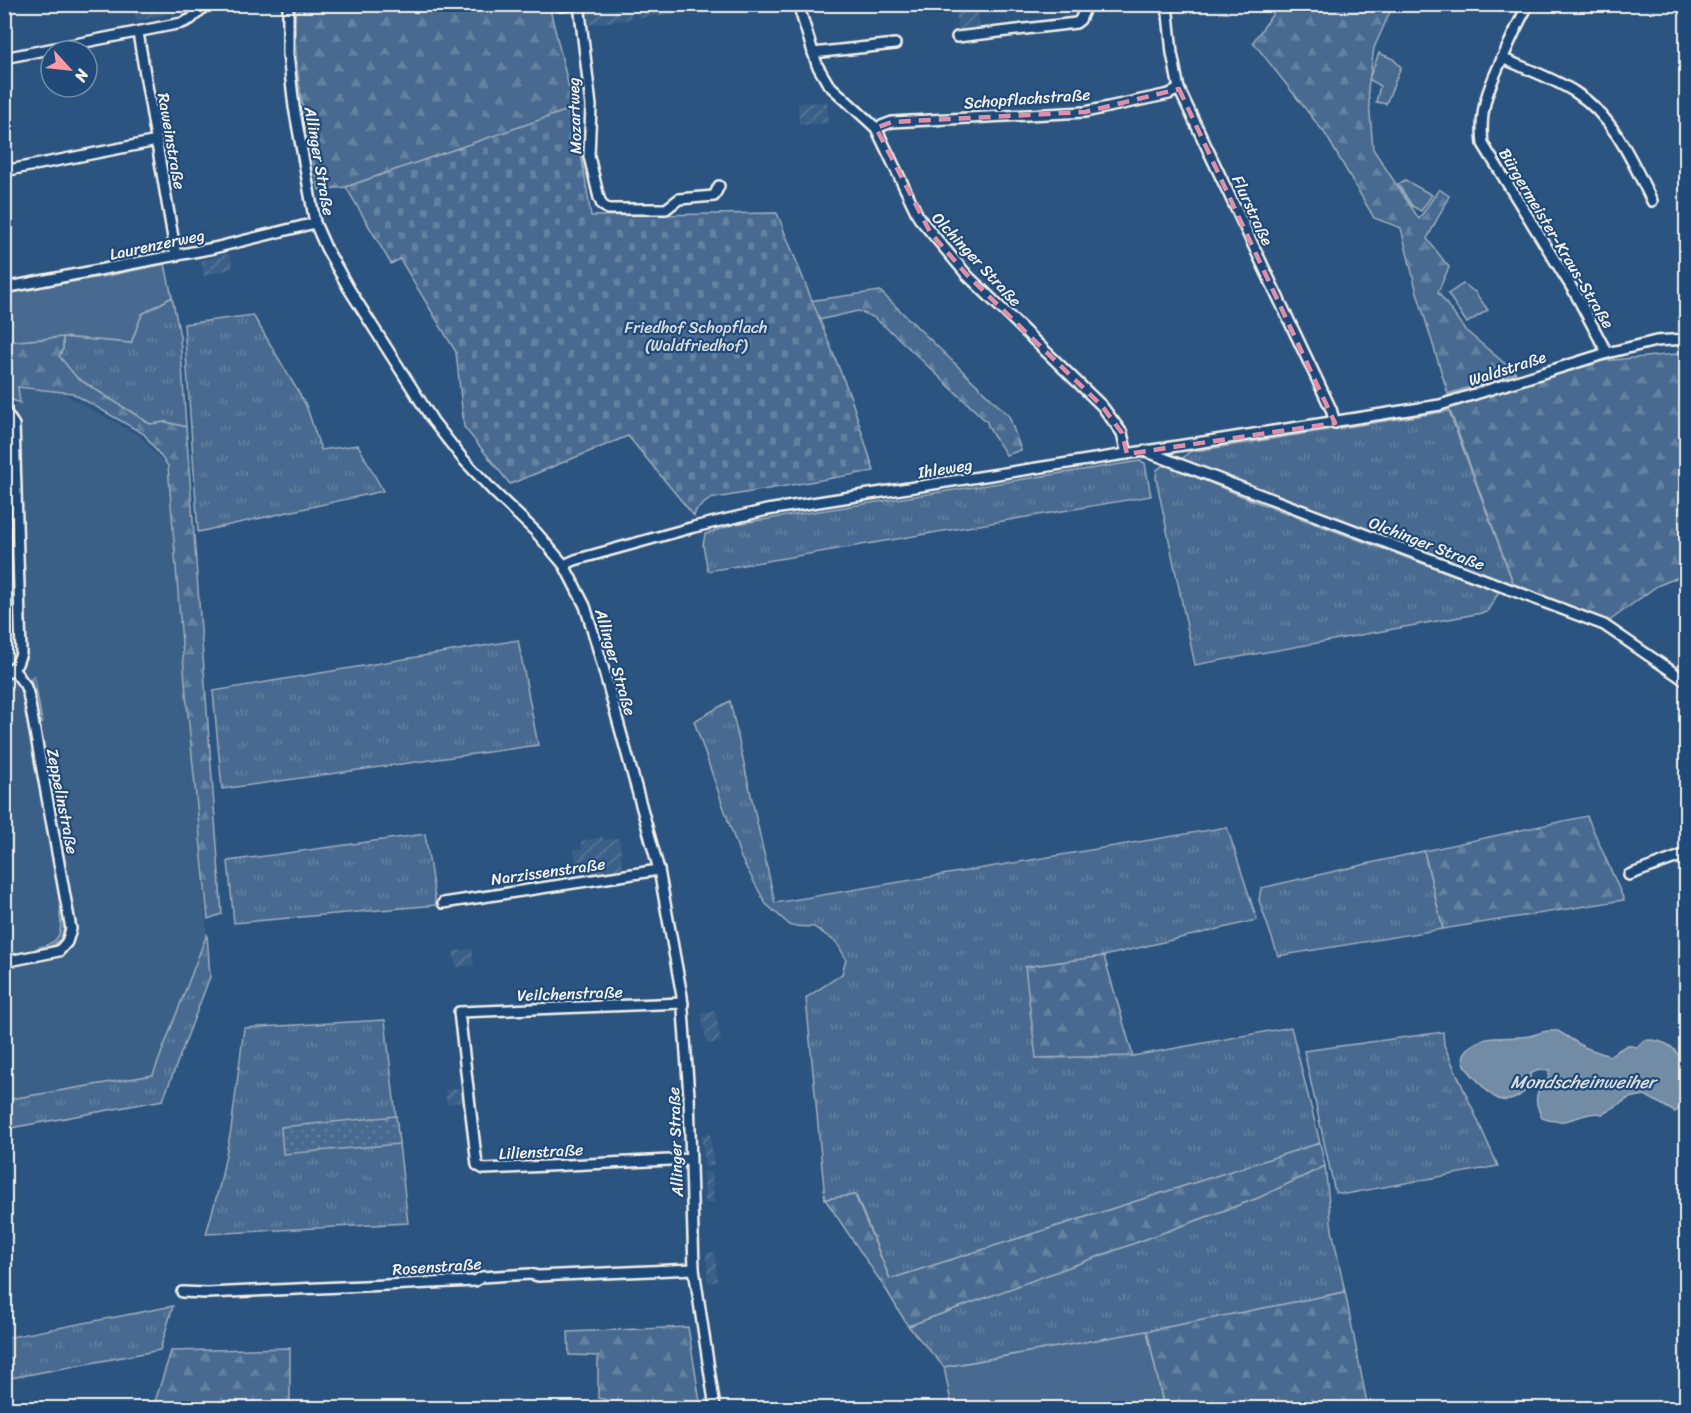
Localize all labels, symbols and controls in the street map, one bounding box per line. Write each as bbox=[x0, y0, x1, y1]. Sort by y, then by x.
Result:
north arrow bbox=[39, 39, 99, 99]
text: N bbox=[66, 63, 98, 88]
street label: Mozartweg bbox=[559, 77, 590, 155]
street label: Schopflachstraße bbox=[963, 80, 1091, 117]
street label: Raweinstraße bbox=[149, 91, 194, 192]
street label: Allinger Straße bbox=[295, 103, 343, 218]
street label: Bürgermeister-Kraus-Straße bbox=[1491, 142, 1622, 334]
street label: Flurstraße bbox=[1223, 170, 1282, 251]
street label: Olchinger Straße bbox=[924, 205, 1029, 314]
street label: Laurenzerweg bbox=[107, 220, 207, 269]
park label: Friedhof Schopflach (Waldfriedhof) bbox=[625, 313, 767, 360]
street label: Waldstraße bbox=[1465, 342, 1550, 395]
street label: Ihleweg bbox=[915, 450, 974, 487]
street label: Olchinger Straße bbox=[1365, 508, 1489, 579]
street label: Allinger Straße bbox=[586, 604, 645, 719]
street label: Zeppelinstraße bbox=[38, 746, 87, 857]
street label: Narzissenstraße bbox=[489, 849, 607, 894]
street label: Veilchenstraße bbox=[517, 977, 623, 1010]
water label: Mondscheinweiher bbox=[1511, 1066, 1659, 1098]
street label: Allinger Straße bbox=[659, 1086, 692, 1199]
street label: Lilienstraße bbox=[498, 1135, 584, 1168]
street label: Rosenstraße bbox=[391, 1249, 483, 1284]

